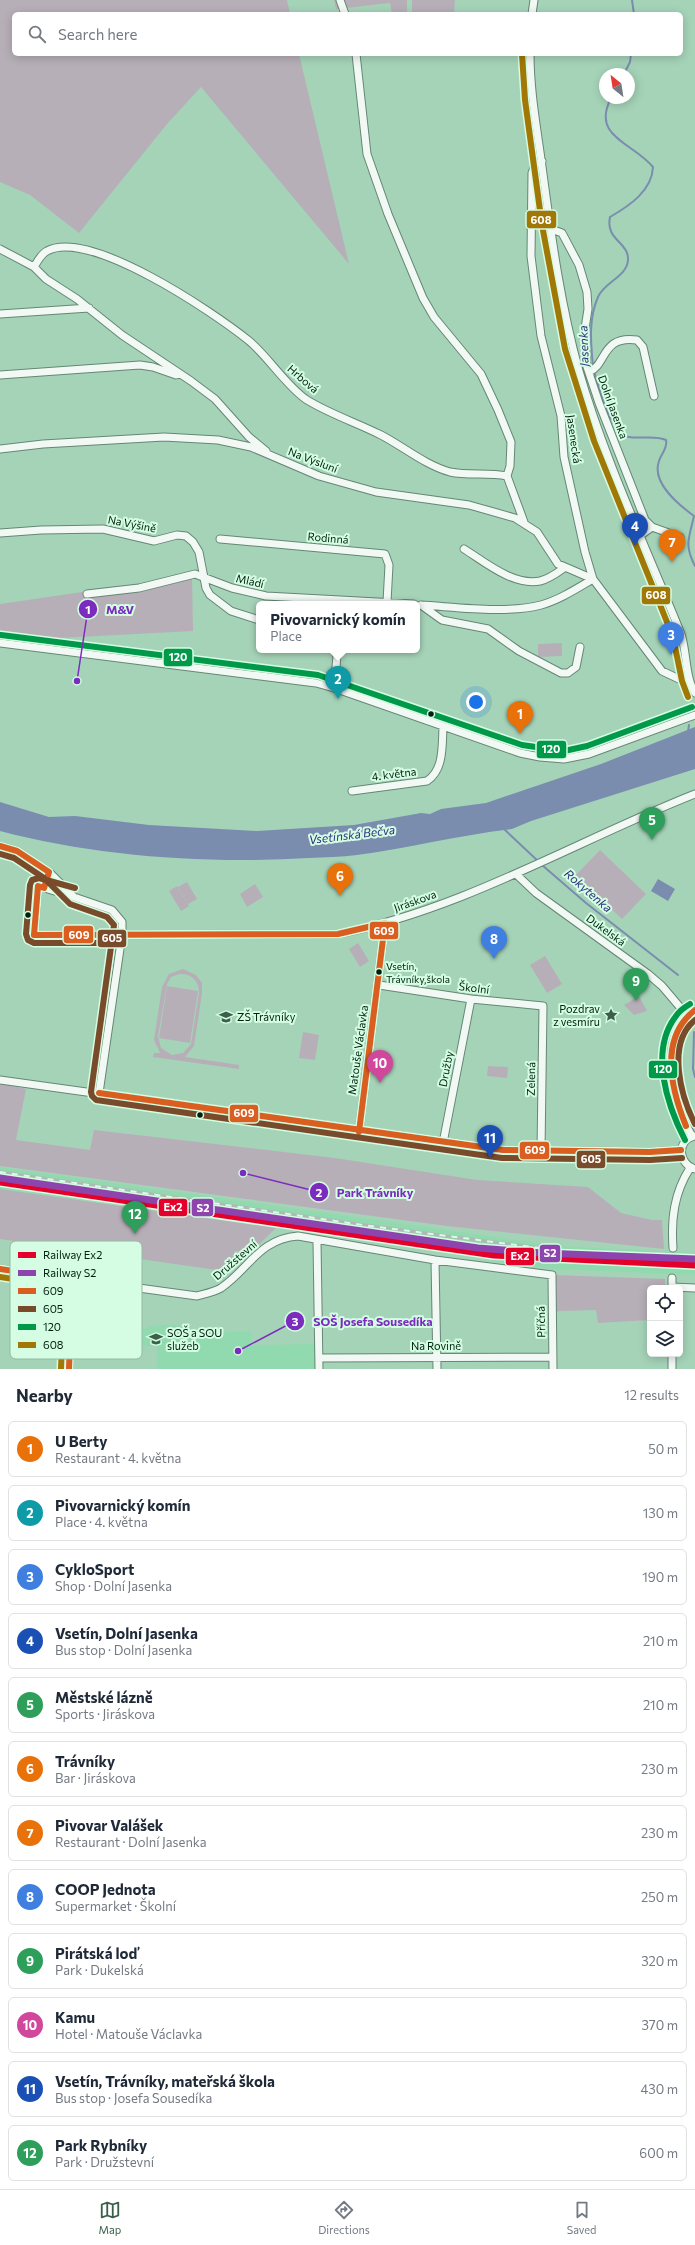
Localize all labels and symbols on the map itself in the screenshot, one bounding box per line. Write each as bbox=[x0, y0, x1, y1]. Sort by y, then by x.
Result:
north arrow bbox=[599, 68, 635, 104]
line badge: 608 bbox=[526, 210, 557, 229]
text: 608 bbox=[531, 213, 552, 226]
water label: Jasenka bbox=[575, 325, 592, 368]
street label: Hrbová bbox=[285, 362, 321, 396]
street label: Dolní Jasenka bbox=[595, 373, 631, 441]
street label: Jasenecká bbox=[564, 414, 584, 464]
street label: Na Výsluní bbox=[287, 444, 341, 475]
street label: Na Výšině bbox=[107, 512, 158, 535]
pin: 4 bbox=[622, 513, 648, 546]
street label: Rodinná bbox=[307, 529, 349, 546]
pin: 7 bbox=[659, 529, 685, 562]
street label: Mládí bbox=[235, 571, 266, 590]
line badge: 608 bbox=[641, 586, 671, 605]
text: 608 bbox=[646, 588, 667, 601]
callout: M&V bbox=[78, 597, 142, 621]
text: 1 bbox=[85, 602, 91, 616]
text: M&V bbox=[106, 602, 134, 616]
pin: 3 bbox=[658, 622, 684, 655]
line badge: 120 bbox=[163, 648, 193, 667]
text: 120 bbox=[169, 650, 187, 663]
pin: 2 bbox=[325, 666, 351, 699]
your location bbox=[466, 692, 486, 712]
pin: 1 bbox=[507, 701, 533, 734]
unlabelled marker bbox=[426, 709, 436, 719]
line badge: 120 bbox=[536, 740, 567, 759]
text: 120 bbox=[542, 742, 560, 755]
street label: 4. května bbox=[371, 764, 417, 783]
pin: 5 bbox=[639, 807, 665, 840]
water label: Vsetínská Bečva bbox=[308, 822, 396, 846]
pin: 6 bbox=[327, 863, 353, 896]
water label: Rokytenka bbox=[562, 866, 615, 915]
street label: Jiráskova bbox=[392, 887, 438, 915]
unlabelled marker bbox=[23, 910, 33, 920]
street label: Dukelská bbox=[584, 911, 628, 948]
line badge: 609 bbox=[369, 921, 399, 940]
text: 609 bbox=[374, 924, 395, 937]
line badge: 609 bbox=[63, 925, 94, 944]
pin: 8 bbox=[481, 926, 507, 959]
text: 609 bbox=[69, 928, 90, 941]
line badge: 605 bbox=[97, 929, 127, 948]
text: 605 bbox=[102, 931, 122, 944]
place label: Vsetín, Trávníky,škola bbox=[386, 960, 450, 985]
marker: Vsetín, Trávníky,škola bbox=[374, 967, 384, 977]
pin: 9 bbox=[623, 968, 649, 1001]
street label: Školní bbox=[458, 978, 491, 996]
place label: Pozdrav z vesmíru bbox=[553, 1002, 600, 1028]
street label: Matouše Václavka bbox=[345, 1004, 370, 1095]
place icon: Pozdrav z vesmíru bbox=[603, 1007, 619, 1023]
school or university icon: ZŠ Trávníky bbox=[218, 1009, 234, 1025]
place label: ZŠ Trávníky bbox=[237, 1009, 296, 1023]
pin: 10 bbox=[367, 1050, 393, 1083]
street label: Družby bbox=[436, 1050, 455, 1088]
line badge: 120 bbox=[648, 1060, 678, 1079]
street label: Zelená bbox=[524, 1062, 537, 1096]
text: 120 bbox=[654, 1062, 672, 1075]
line badge: 609 bbox=[229, 1104, 259, 1123]
text: 609 bbox=[234, 1106, 255, 1119]
unlabelled marker bbox=[195, 1110, 205, 1120]
pin: 11 bbox=[477, 1125, 503, 1158]
line badge: 609 bbox=[519, 1141, 550, 1160]
text: 609 bbox=[525, 1143, 546, 1156]
line badge: 605 bbox=[576, 1150, 606, 1169]
text: 605 bbox=[581, 1152, 601, 1165]
callout: Park Trávníky bbox=[309, 1180, 421, 1204]
text: 2 bbox=[316, 1185, 323, 1199]
text: Park Trávníky bbox=[337, 1185, 414, 1199]
line badge: Ex2 bbox=[158, 1198, 188, 1217]
line badge: S2 bbox=[191, 1198, 214, 1217]
text: Ex2 bbox=[163, 1200, 183, 1213]
pin: 12 bbox=[122, 1201, 148, 1234]
text: S2 bbox=[197, 1201, 209, 1214]
street label: Družstevní bbox=[210, 1236, 260, 1282]
legend bbox=[10, 1241, 142, 1359]
line badge: S2 bbox=[539, 1244, 561, 1263]
text: S2 bbox=[544, 1246, 556, 1259]
line badge: Ex2 bbox=[505, 1247, 535, 1266]
text: Railway Ex2 bbox=[43, 1248, 102, 1261]
text: Ex2 bbox=[510, 1249, 530, 1262]
text: Railway S2 bbox=[43, 1266, 96, 1279]
text: 609 bbox=[43, 1284, 64, 1297]
text: 605 bbox=[43, 1302, 63, 1315]
street label: Příčná bbox=[534, 1306, 547, 1338]
callout: SOŠ Josefa Sousedíka bbox=[285, 1309, 440, 1333]
text: 3 bbox=[292, 1314, 299, 1328]
text: SOŠ Josefa Sousedíka bbox=[313, 1314, 433, 1329]
text: 120 bbox=[43, 1320, 61, 1333]
place label: SOŠ a SOU služeb bbox=[167, 1325, 222, 1352]
school or university icon: SOŠ a SOU služeb bbox=[148, 1331, 164, 1347]
text: 608 bbox=[43, 1338, 64, 1351]
street label: Na Rovině bbox=[411, 1339, 461, 1352]

